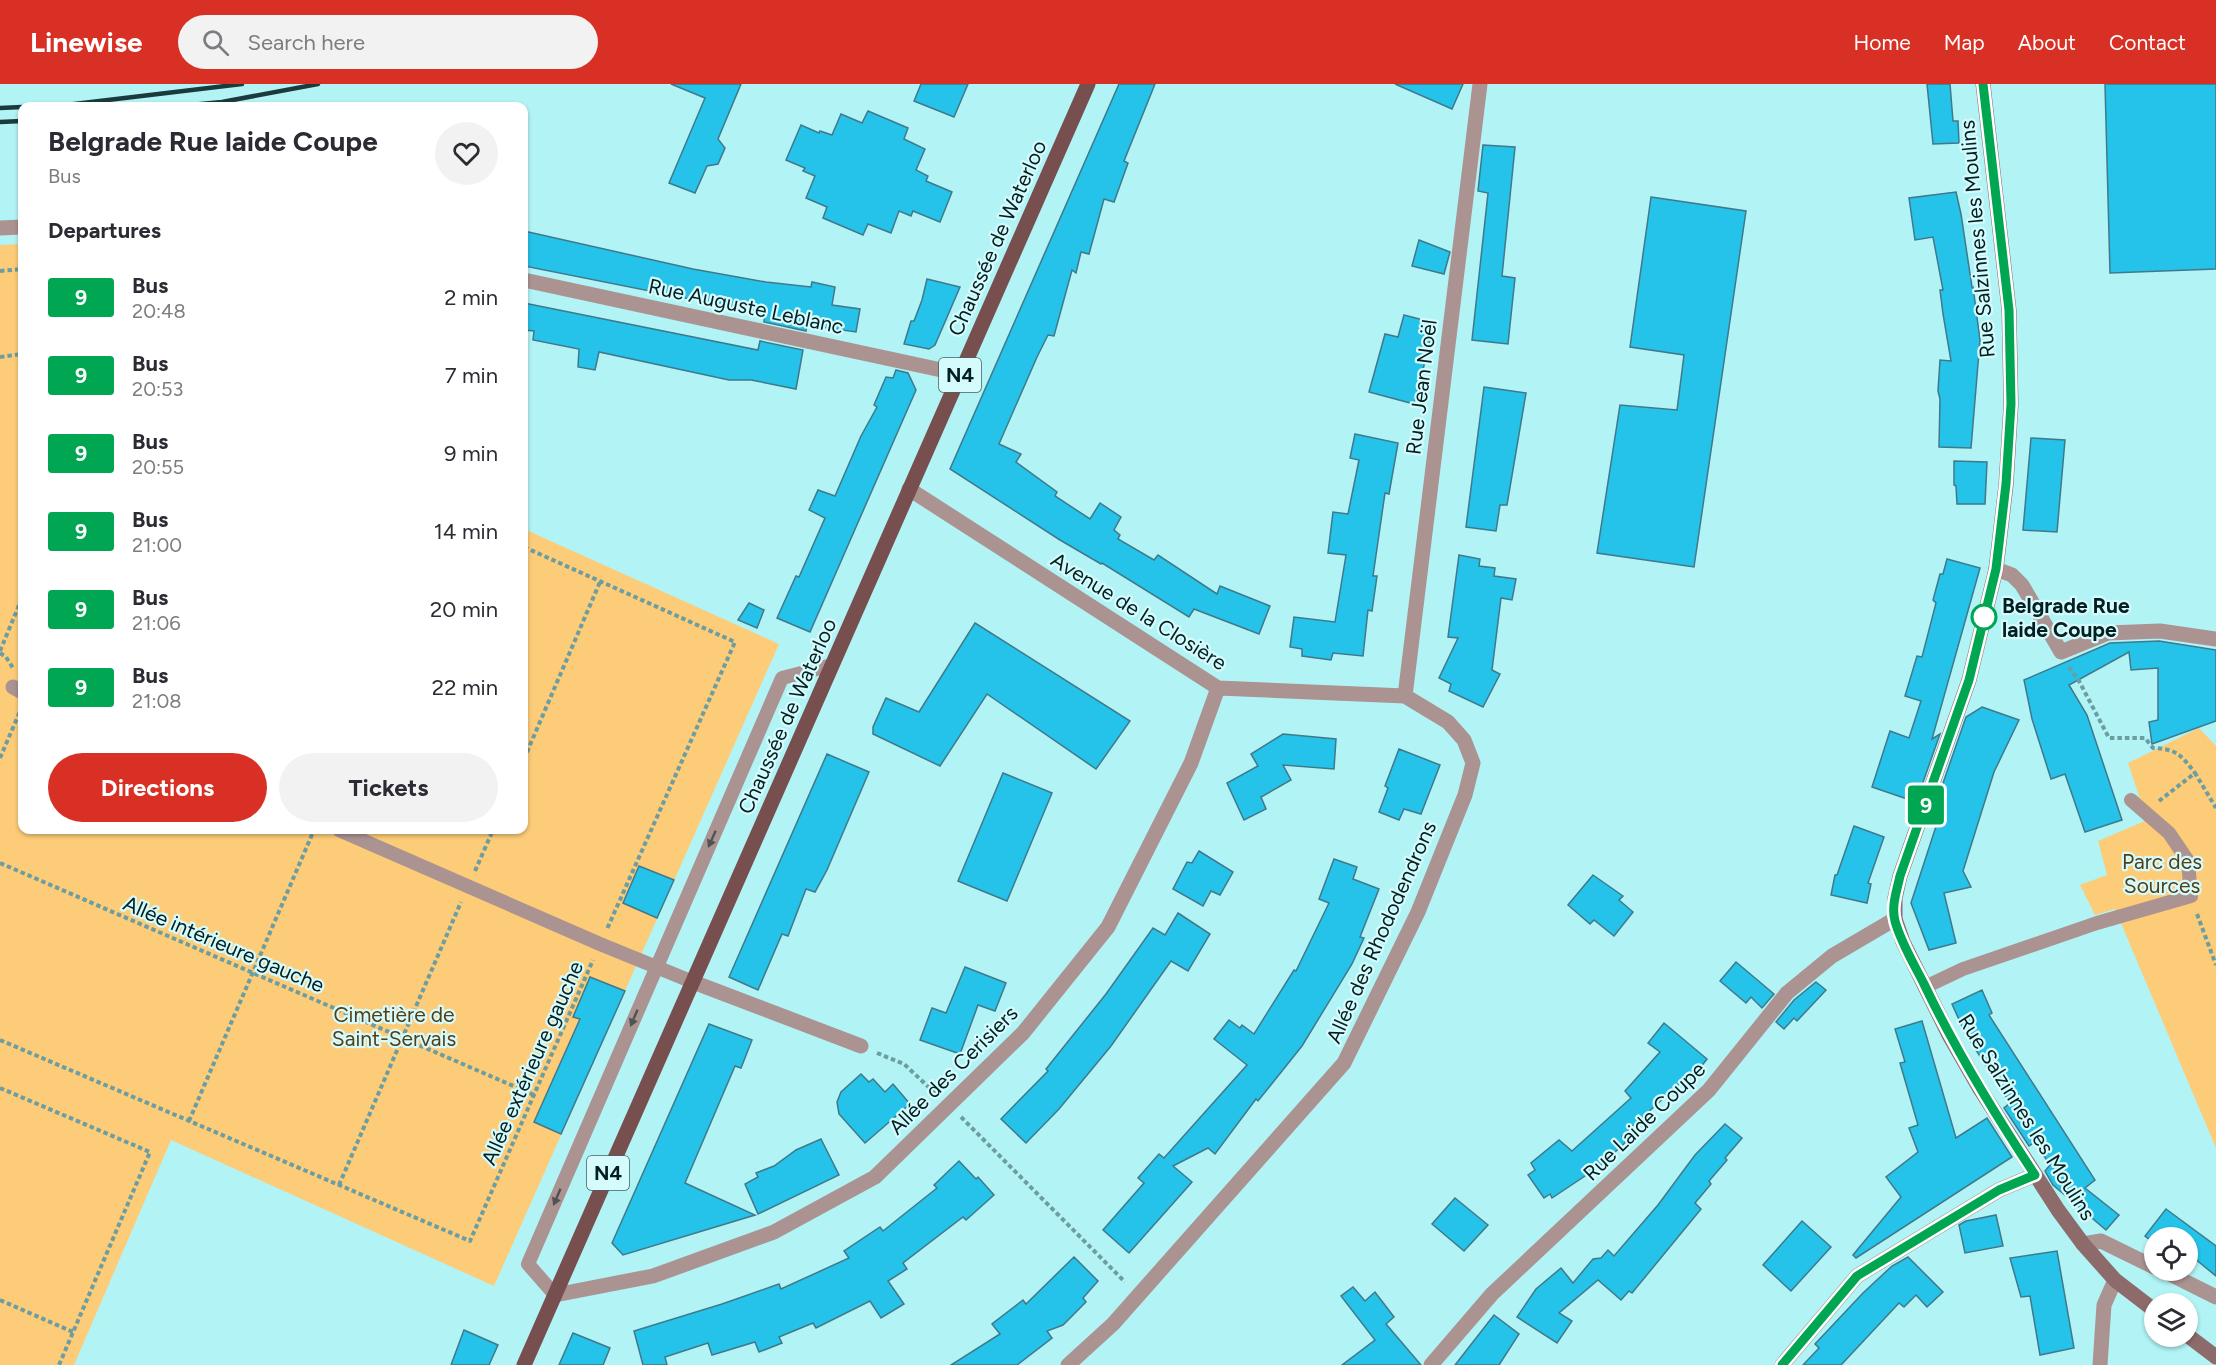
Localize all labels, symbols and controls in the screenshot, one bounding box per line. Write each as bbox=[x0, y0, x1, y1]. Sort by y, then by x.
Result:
search box bbox=[178, 15, 598, 69]
text: Linewise bbox=[30, 25, 142, 59]
icon: search bbox=[199, 26, 232, 59]
text: Search here bbox=[247, 29, 365, 56]
text: Home bbox=[1854, 30, 1911, 55]
text: Map bbox=[1944, 30, 1985, 55]
text: About bbox=[2018, 30, 2076, 55]
text: Contact bbox=[2109, 30, 2186, 55]
street label: Rue Salzinnes les Moulins bbox=[1954, 119, 2000, 359]
button: heart bbox=[435, 122, 498, 185]
text: Belgrade Rue laide Coupe bbox=[48, 124, 378, 158]
street label: Chaussée de Waterloo bbox=[943, 136, 1051, 340]
text: Bus bbox=[48, 164, 81, 188]
text: Departures bbox=[48, 217, 161, 244]
text: Bus bbox=[132, 272, 168, 299]
street label: Rue Auguste Leblanc bbox=[646, 273, 846, 339]
text: 2 min bbox=[444, 284, 498, 311]
text: 9 bbox=[75, 285, 87, 310]
text: 20:48 bbox=[132, 299, 186, 323]
street label: Rue Jean Noël bbox=[1400, 318, 1442, 456]
text: Bus bbox=[132, 350, 168, 377]
road number: N4 bbox=[939, 358, 981, 392]
text: 7 min bbox=[445, 362, 498, 389]
text: 9 bbox=[75, 363, 87, 388]
text: 20:53 bbox=[132, 377, 183, 401]
text: Bus bbox=[132, 428, 168, 455]
text: 9 min bbox=[444, 440, 498, 467]
text: 9 bbox=[75, 441, 87, 466]
text: 20:55 bbox=[132, 455, 184, 479]
text: Bus bbox=[132, 506, 168, 533]
text: 14 min bbox=[434, 518, 498, 545]
text: 9 bbox=[75, 519, 87, 544]
text: 21:00 bbox=[132, 533, 182, 557]
street label: Avenue de la Closière bbox=[1047, 547, 1231, 675]
text: Bus bbox=[132, 584, 168, 611]
place label: Belgrade Rue laide Coupe bbox=[2002, 593, 2130, 642]
text: 20 min bbox=[430, 596, 498, 623]
text: 9 bbox=[75, 597, 87, 622]
marker: Belgrade Rue laide Coupe bbox=[1971, 604, 1997, 630]
text: 21:06 bbox=[132, 611, 181, 635]
street label: Chaussée de Waterloo bbox=[733, 614, 841, 818]
text: Bus bbox=[132, 662, 168, 689]
text: 22 min bbox=[432, 674, 498, 701]
text: 9 bbox=[75, 675, 87, 700]
text: 21:08 bbox=[132, 689, 182, 713]
button: Directions bbox=[48, 753, 267, 822]
button: Tickets bbox=[279, 753, 498, 822]
line badge: 9 bbox=[1906, 786, 1946, 824]
text: 9 bbox=[1920, 793, 1932, 818]
street label: Allée des Rhododendrons bbox=[1321, 817, 1441, 1047]
one-way arrow bbox=[707, 830, 716, 848]
park label: Parc des Sources bbox=[2122, 849, 2202, 898]
street label: Allée intérieure gauche bbox=[120, 890, 328, 998]
street label: Allée extérieure gauche bbox=[476, 957, 588, 1169]
street label: Allée des Cerisiers bbox=[883, 1000, 1023, 1140]
park label: Cimetière de Saint-Servais bbox=[332, 1002, 456, 1051]
one-way arrow bbox=[630, 1009, 639, 1026]
street label: Rue Salzinnes les Moulins bbox=[1953, 1009, 2101, 1225]
street label: Rue Laide Coupe bbox=[1578, 1056, 1710, 1186]
road number: N4 bbox=[587, 1156, 629, 1190]
one-way arrow bbox=[552, 1188, 561, 1206]
map controls bbox=[2144, 1227, 2198, 1347]
button: locate bbox=[2144, 1227, 2198, 1281]
button: layers bbox=[2144, 1293, 2198, 1347]

